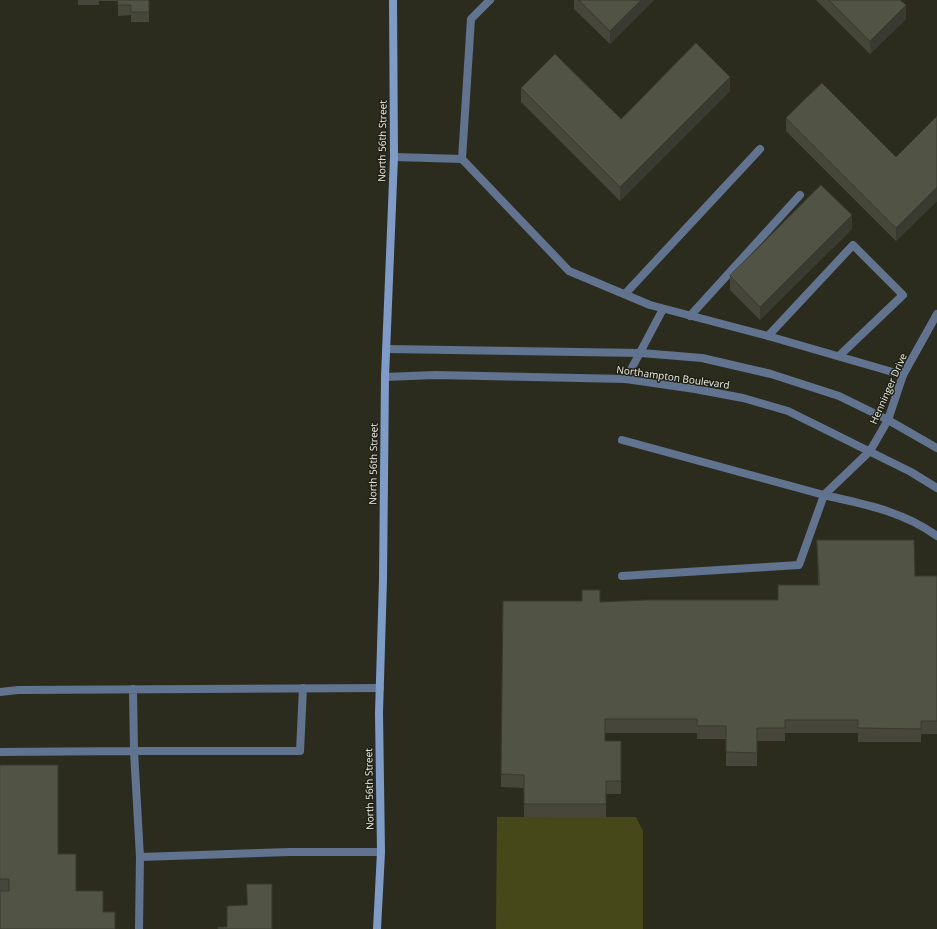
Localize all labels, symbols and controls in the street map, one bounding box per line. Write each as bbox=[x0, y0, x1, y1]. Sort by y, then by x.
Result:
street label: North 56th Street bbox=[376, 100, 390, 182]
street label: Henninger Drive bbox=[868, 352, 910, 426]
street label: Northampton Boulevard bbox=[616, 364, 730, 392]
street label: North 56th Street bbox=[367, 423, 381, 505]
street label: North 56th Street bbox=[363, 748, 377, 830]

